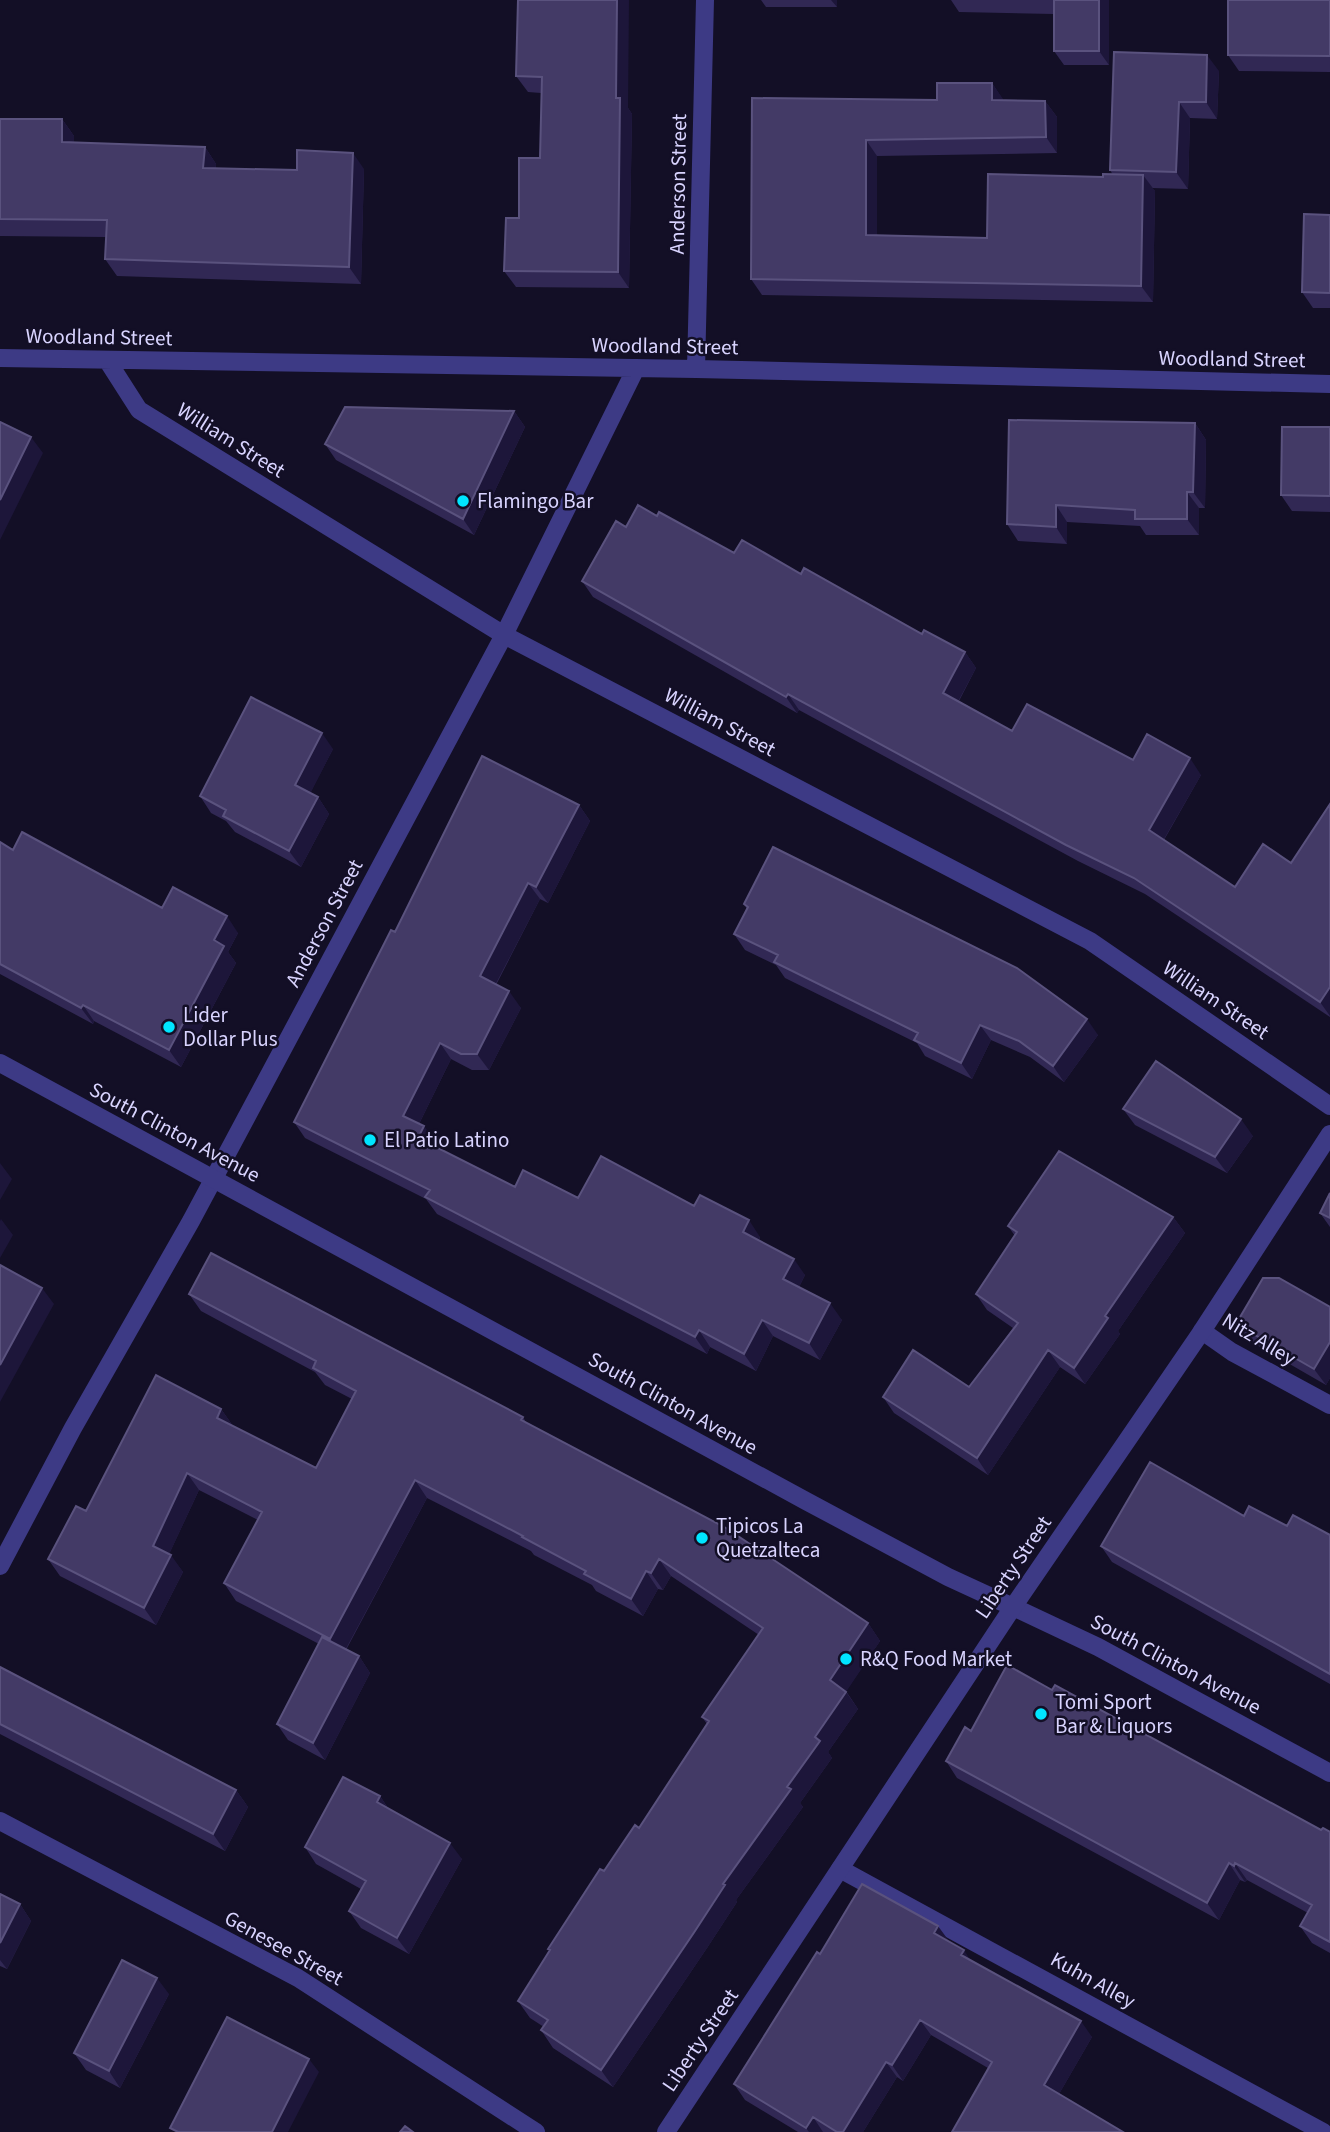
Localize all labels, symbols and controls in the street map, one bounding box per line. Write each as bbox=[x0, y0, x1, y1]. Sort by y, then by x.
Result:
street label: Anderson Street bbox=[662, 113, 694, 255]
street label: Woodland Street bbox=[25, 321, 173, 353]
street label: Woodland Street bbox=[591, 330, 739, 362]
street label: Woodland Street bbox=[1158, 343, 1306, 375]
street label: William Street bbox=[171, 395, 291, 485]
place label: Flamingo Bar bbox=[477, 486, 594, 516]
marker: Flamingo Bar bbox=[455, 493, 471, 509]
street label: William Street bbox=[659, 680, 781, 764]
street label: Anderson Street bbox=[278, 854, 370, 992]
street label: William Street bbox=[1157, 953, 1275, 1047]
place label: Lider Dollar Plus bbox=[183, 1000, 278, 1054]
marker: Lider Dollar Plus bbox=[161, 1019, 177, 1035]
street label: South Clinton Avenue bbox=[84, 1074, 266, 1190]
place label: El Patio Latino bbox=[384, 1125, 509, 1155]
marker: El Patio Latino bbox=[362, 1132, 378, 1148]
street label: Nitz Alley bbox=[1216, 1305, 1302, 1373]
street label: South Clinton Avenue bbox=[583, 1344, 763, 1462]
street label: Liberty Street bbox=[967, 1510, 1059, 1624]
place label: Tipicos La Quetzalteca bbox=[716, 1511, 820, 1565]
marker: Tipicos La Quetzalteca bbox=[694, 1530, 710, 1546]
street label: South Clinton Avenue bbox=[1085, 1606, 1267, 1722]
place label: R&Q Food Market bbox=[860, 1644, 1012, 1674]
marker: R&Q Food Market bbox=[838, 1651, 854, 1667]
place label: Tomi Sport Bar & Liquors bbox=[1055, 1687, 1172, 1741]
marker: Tomi Sport Bar & Liquors bbox=[1033, 1706, 1049, 1722]
street label: Genesee Street bbox=[219, 1903, 349, 1993]
street label: Kuhn Alley bbox=[1045, 1944, 1141, 2016]
street label: Liberty Street bbox=[654, 1983, 746, 2097]

